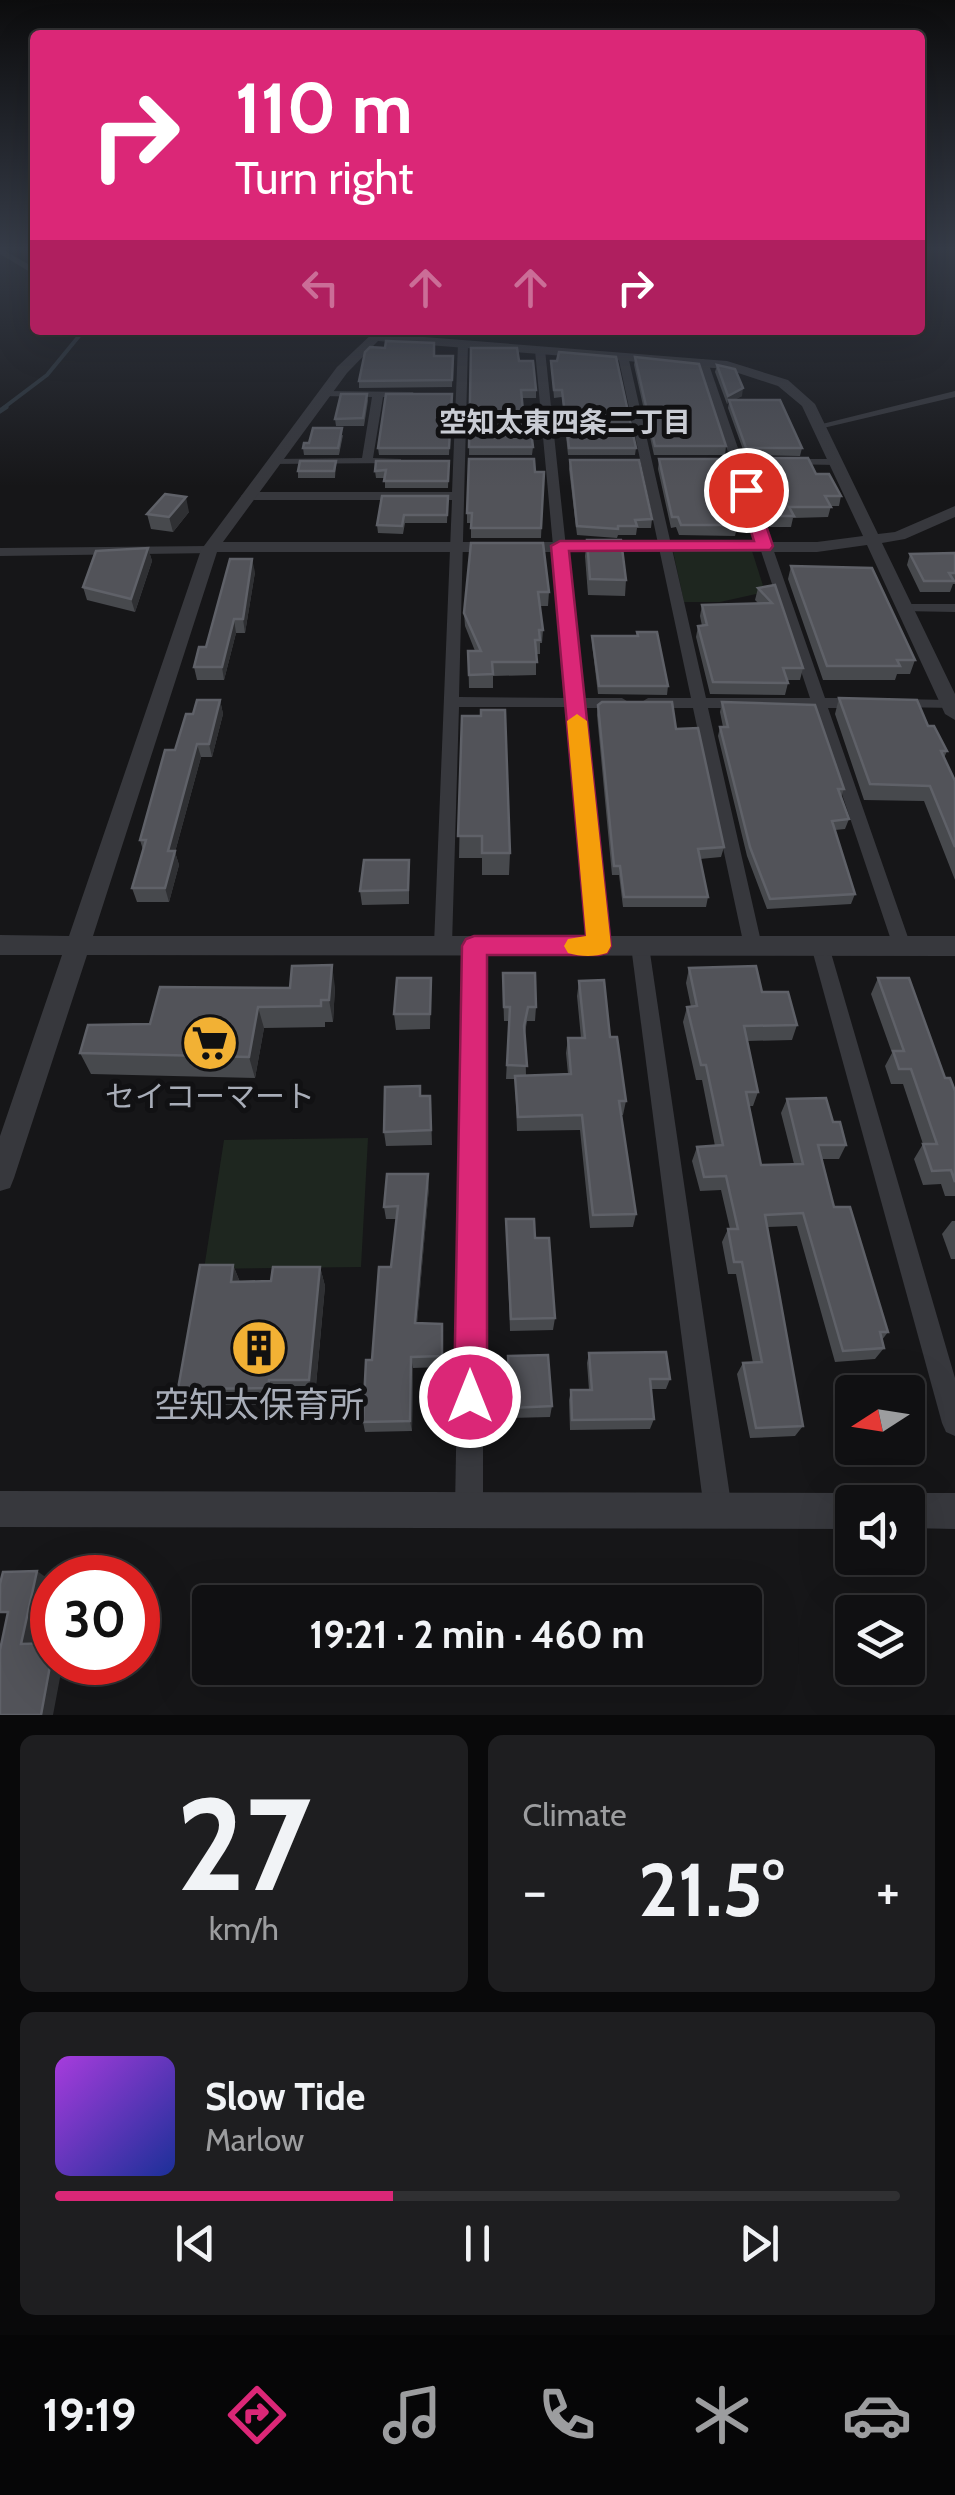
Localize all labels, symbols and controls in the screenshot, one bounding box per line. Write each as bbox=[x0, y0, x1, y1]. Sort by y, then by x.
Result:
text: 110 m bbox=[235, 65, 413, 151]
icon: right bbox=[70, 70, 200, 200]
text: Turn right bbox=[235, 151, 414, 205]
icon: left bbox=[293, 260, 348, 315]
icon: ahead bbox=[398, 260, 453, 315]
icon: ahead bbox=[503, 260, 558, 315]
icon: right bbox=[608, 260, 663, 315]
district label: 空知太東四条二丁目 bbox=[439, 405, 691, 439]
pin bbox=[704, 448, 789, 533]
icon: arrive bbox=[719, 463, 774, 518]
supermarket icon: セイコーマート bbox=[180, 1013, 240, 1073]
place label: セイコーマート bbox=[105, 1078, 315, 1115]
building icon: 空知太保育所 bbox=[229, 1318, 289, 1378]
position arrow bbox=[418, 1345, 522, 1449]
north arrow bbox=[835, 1375, 925, 1465]
map controls bbox=[835, 1375, 925, 1685]
place label: 空知太保育所 bbox=[154, 1383, 364, 1426]
button: sound bbox=[835, 1485, 925, 1575]
speed limit sign: 30 bbox=[30, 1555, 160, 1685]
button: layers bbox=[835, 1595, 925, 1685]
text: 19:21 · 2 min · 460 m bbox=[310, 1611, 644, 1658]
text: 27 bbox=[176, 1765, 311, 1923]
text: Climate bbox=[523, 1795, 627, 1834]
text: 21.5° bbox=[638, 1844, 784, 1935]
text: − bbox=[523, 1857, 547, 1924]
text: + bbox=[876, 1857, 900, 1924]
text: km/h bbox=[209, 1909, 279, 1948]
text: Slow Tide bbox=[205, 2073, 365, 2120]
text: Marlow bbox=[205, 2120, 304, 2159]
icon: previous bbox=[168, 2216, 223, 2271]
icon: pause bbox=[450, 2216, 505, 2271]
icon: next bbox=[732, 2216, 787, 2271]
icon: directions bbox=[222, 2380, 292, 2450]
icon: music bbox=[377, 2380, 447, 2450]
icon: phone bbox=[532, 2380, 602, 2450]
icon: climate bbox=[687, 2380, 757, 2450]
icon: car bbox=[842, 2380, 912, 2450]
text: 19:19 bbox=[43, 2388, 136, 2442]

